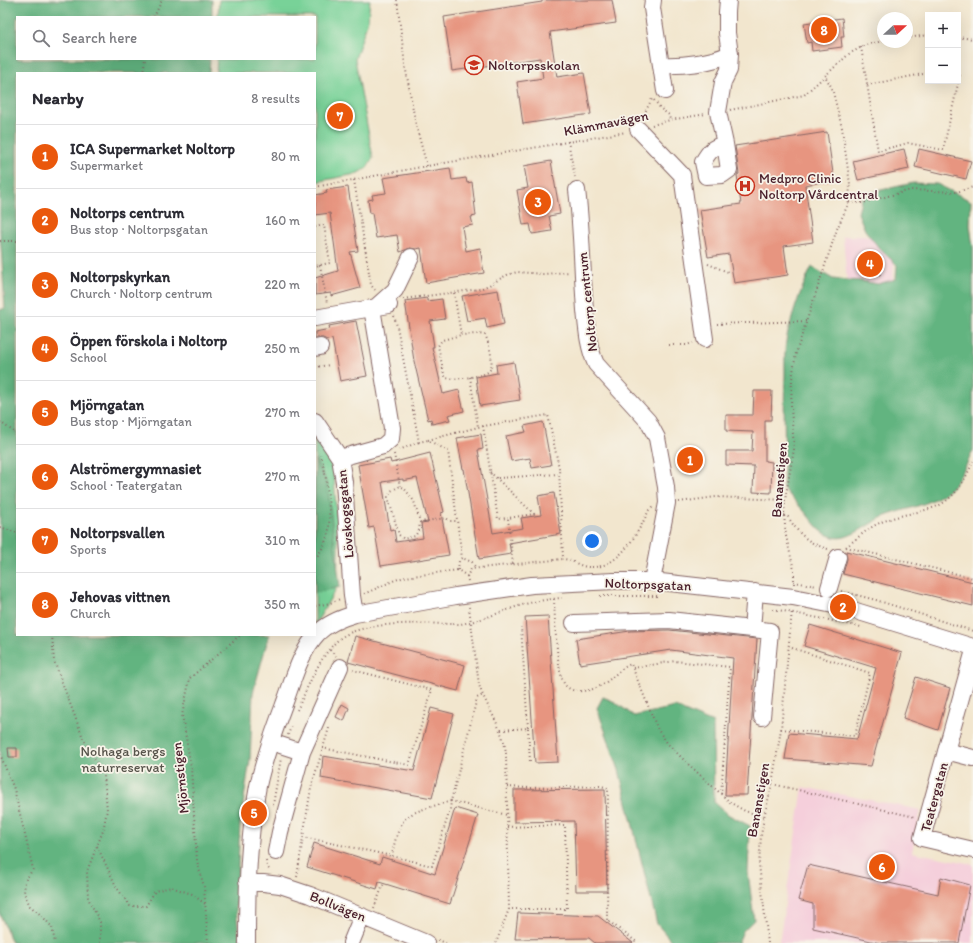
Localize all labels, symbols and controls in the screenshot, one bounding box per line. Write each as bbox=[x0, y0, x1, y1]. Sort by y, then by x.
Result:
north arrow bbox=[877, 12, 913, 48]
map controls bbox=[925, 12, 961, 84]
button: + bbox=[925, 12, 961, 48]
pin: 8 bbox=[811, 15, 837, 45]
search box bbox=[16, 16, 316, 60]
icon: search bbox=[30, 27, 52, 49]
text: Search here bbox=[62, 29, 137, 47]
button: − bbox=[925, 48, 961, 84]
school or university icon: Noltorpsskolan bbox=[463, 54, 485, 76]
place label: Noltorpsskolan bbox=[488, 57, 580, 74]
text: Nearby bbox=[32, 88, 84, 108]
text: 8 results bbox=[251, 91, 300, 106]
pin: 7 bbox=[327, 101, 353, 131]
street label: Klämmavägen bbox=[562, 107, 650, 140]
text: ICA Supermarket Noltorp bbox=[70, 140, 235, 158]
text: 1 bbox=[42, 149, 48, 164]
text: 80 m bbox=[271, 149, 300, 164]
text: Supermarket bbox=[70, 158, 143, 173]
place label: Medpro Clinic Noltorp Vårdcentral bbox=[759, 170, 878, 203]
hospital icon: Medpro Clinic Noltorp Vårdcentral bbox=[734, 175, 756, 197]
pin: 3 bbox=[525, 187, 551, 217]
text: Noltorps centrum bbox=[70, 204, 184, 222]
text: 2 bbox=[42, 213, 48, 228]
text: 160 m bbox=[265, 213, 300, 228]
text: Bus stop · Noltorpsgatan bbox=[70, 222, 208, 237]
pin: 4 bbox=[857, 249, 883, 279]
street label: Noltorp centrum bbox=[574, 251, 601, 353]
text: Noltorpskyrkan bbox=[70, 268, 170, 286]
text: 3 bbox=[41, 277, 49, 292]
text: 220 m bbox=[264, 277, 300, 292]
text: Church · Noltorp centrum bbox=[70, 286, 213, 301]
text: Öppen förskola i Noltorp bbox=[70, 332, 227, 350]
text: 4 bbox=[41, 341, 49, 356]
text: 250 m bbox=[264, 341, 300, 356]
text: School bbox=[70, 350, 107, 365]
text: Mjörngatan bbox=[70, 396, 144, 414]
text: 5 bbox=[42, 405, 48, 420]
text: 270 m bbox=[265, 405, 300, 420]
text: Bus stop · Mjörngatan bbox=[70, 414, 192, 429]
street label: Bananstigen bbox=[768, 442, 791, 518]
pin: 1 bbox=[677, 445, 703, 475]
text: Alströmergymnasiet bbox=[70, 460, 201, 478]
street label: Lövskogsgatan bbox=[333, 468, 358, 559]
text: 6 bbox=[42, 469, 48, 484]
text: 270 m bbox=[265, 469, 300, 484]
text: School · Teatergatan bbox=[70, 478, 182, 493]
text: Noltorpsvallen bbox=[70, 524, 165, 542]
your location bbox=[582, 531, 602, 551]
text: 7 bbox=[42, 533, 48, 548]
text: 310 m bbox=[265, 533, 300, 548]
text: Sports bbox=[70, 542, 106, 557]
street label: Noltorpsgatan bbox=[604, 574, 692, 595]
text: Jehovas vittnen bbox=[70, 588, 170, 606]
pin: 2 bbox=[830, 592, 856, 622]
text: 8 bbox=[41, 597, 49, 612]
text: 350 m bbox=[264, 597, 300, 612]
text: Church bbox=[70, 606, 111, 621]
street label: Mjörnstigen bbox=[168, 741, 193, 814]
park label: Nolhaga bergs naturreservat bbox=[81, 743, 165, 776]
street label: Teatergatan bbox=[917, 760, 952, 834]
street label: Bananstigen bbox=[744, 761, 773, 839]
pin: 5 bbox=[241, 798, 267, 828]
pin: 6 bbox=[869, 852, 895, 882]
street label: Bollvägen bbox=[307, 887, 369, 926]

